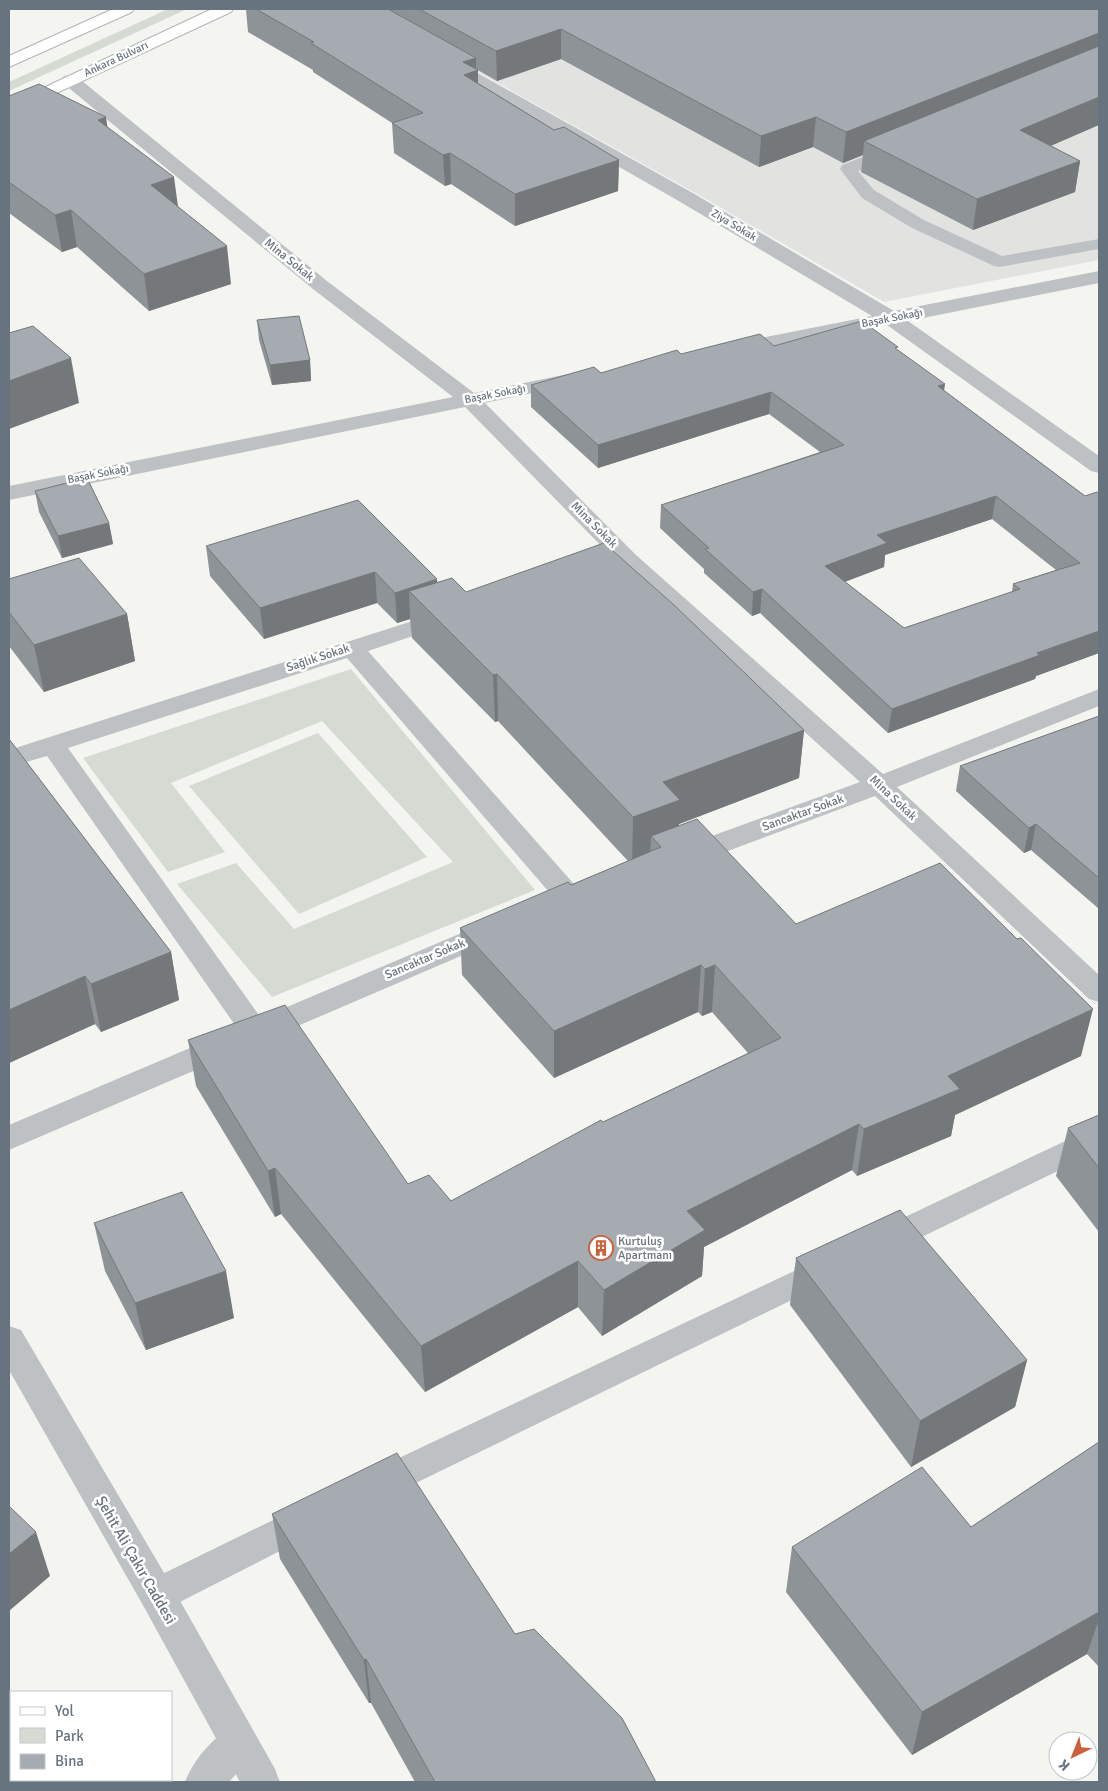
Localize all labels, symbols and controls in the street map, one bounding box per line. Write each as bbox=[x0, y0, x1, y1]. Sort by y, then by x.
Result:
street label: Ankara Bulvarı bbox=[82, 38, 150, 80]
street label: Ziya Sokak bbox=[709, 206, 759, 244]
street label: Mina Sokak bbox=[261, 236, 317, 284]
street label: Başak Sokağı bbox=[860, 306, 924, 330]
street label: Başak Sokağı bbox=[463, 382, 527, 406]
street label: Başak Sokağı bbox=[66, 462, 130, 486]
street label: Mina Sokak bbox=[568, 499, 620, 551]
street label: Sağlık Sokak bbox=[285, 641, 351, 675]
street label: Mina Sokak bbox=[866, 772, 920, 824]
street label: Sancaktar Sokak bbox=[760, 791, 846, 835]
street label: Sancaktar Sokak bbox=[383, 935, 467, 983]
place label: Kurtuluş Apartmanı bbox=[618, 1234, 672, 1263]
building icon: Kurtuluş Apartmanı bbox=[588, 1235, 614, 1261]
street label: Şehit Ali Çakır Caddesi bbox=[92, 1493, 180, 1627]
legend bbox=[10, 1691, 172, 1781]
text: Yol bbox=[55, 1702, 74, 1720]
text: Park bbox=[55, 1727, 84, 1745]
north arrow bbox=[1048, 1731, 1098, 1781]
text: Bina bbox=[55, 1752, 84, 1770]
text: K bbox=[1055, 1756, 1073, 1774]

